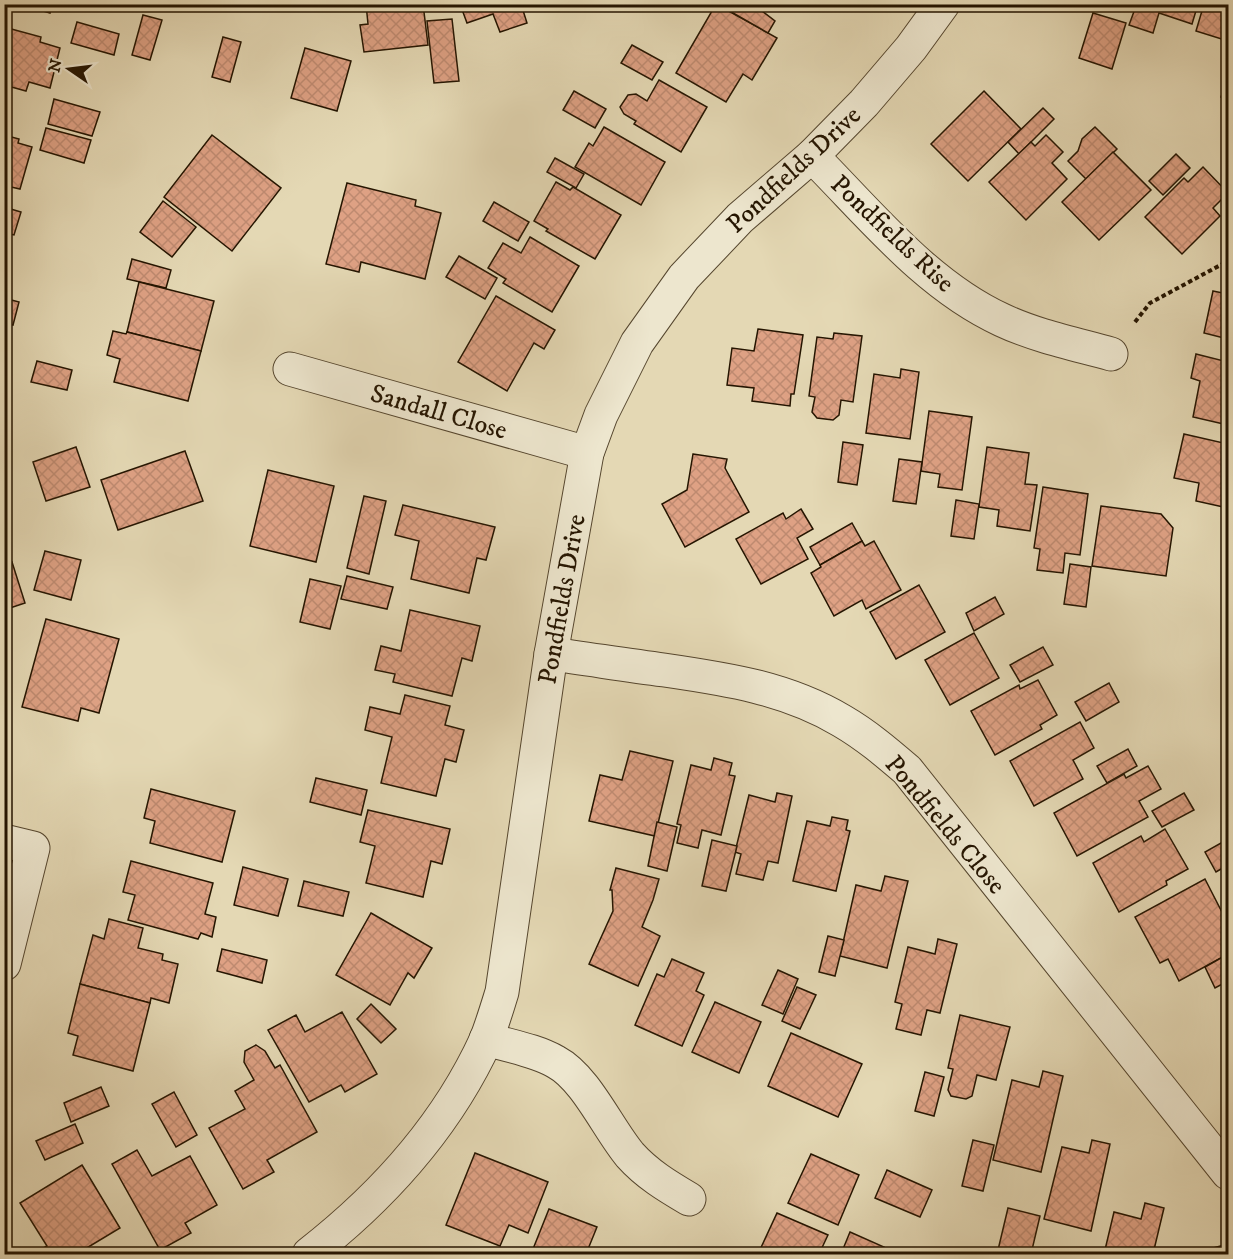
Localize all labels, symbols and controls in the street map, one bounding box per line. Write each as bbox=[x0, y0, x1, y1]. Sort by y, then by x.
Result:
north arrow bbox=[39, 39, 99, 99]
text: N bbox=[44, 57, 67, 74]
street label: Pondfields Drive bbox=[720, 99, 868, 241]
street label: Pondfields Rise bbox=[823, 168, 961, 300]
street label: Sandall Close bbox=[367, 377, 511, 448]
street label: Pondfields Drive bbox=[531, 512, 594, 687]
street label: Pondfields Close bbox=[877, 749, 1013, 901]

